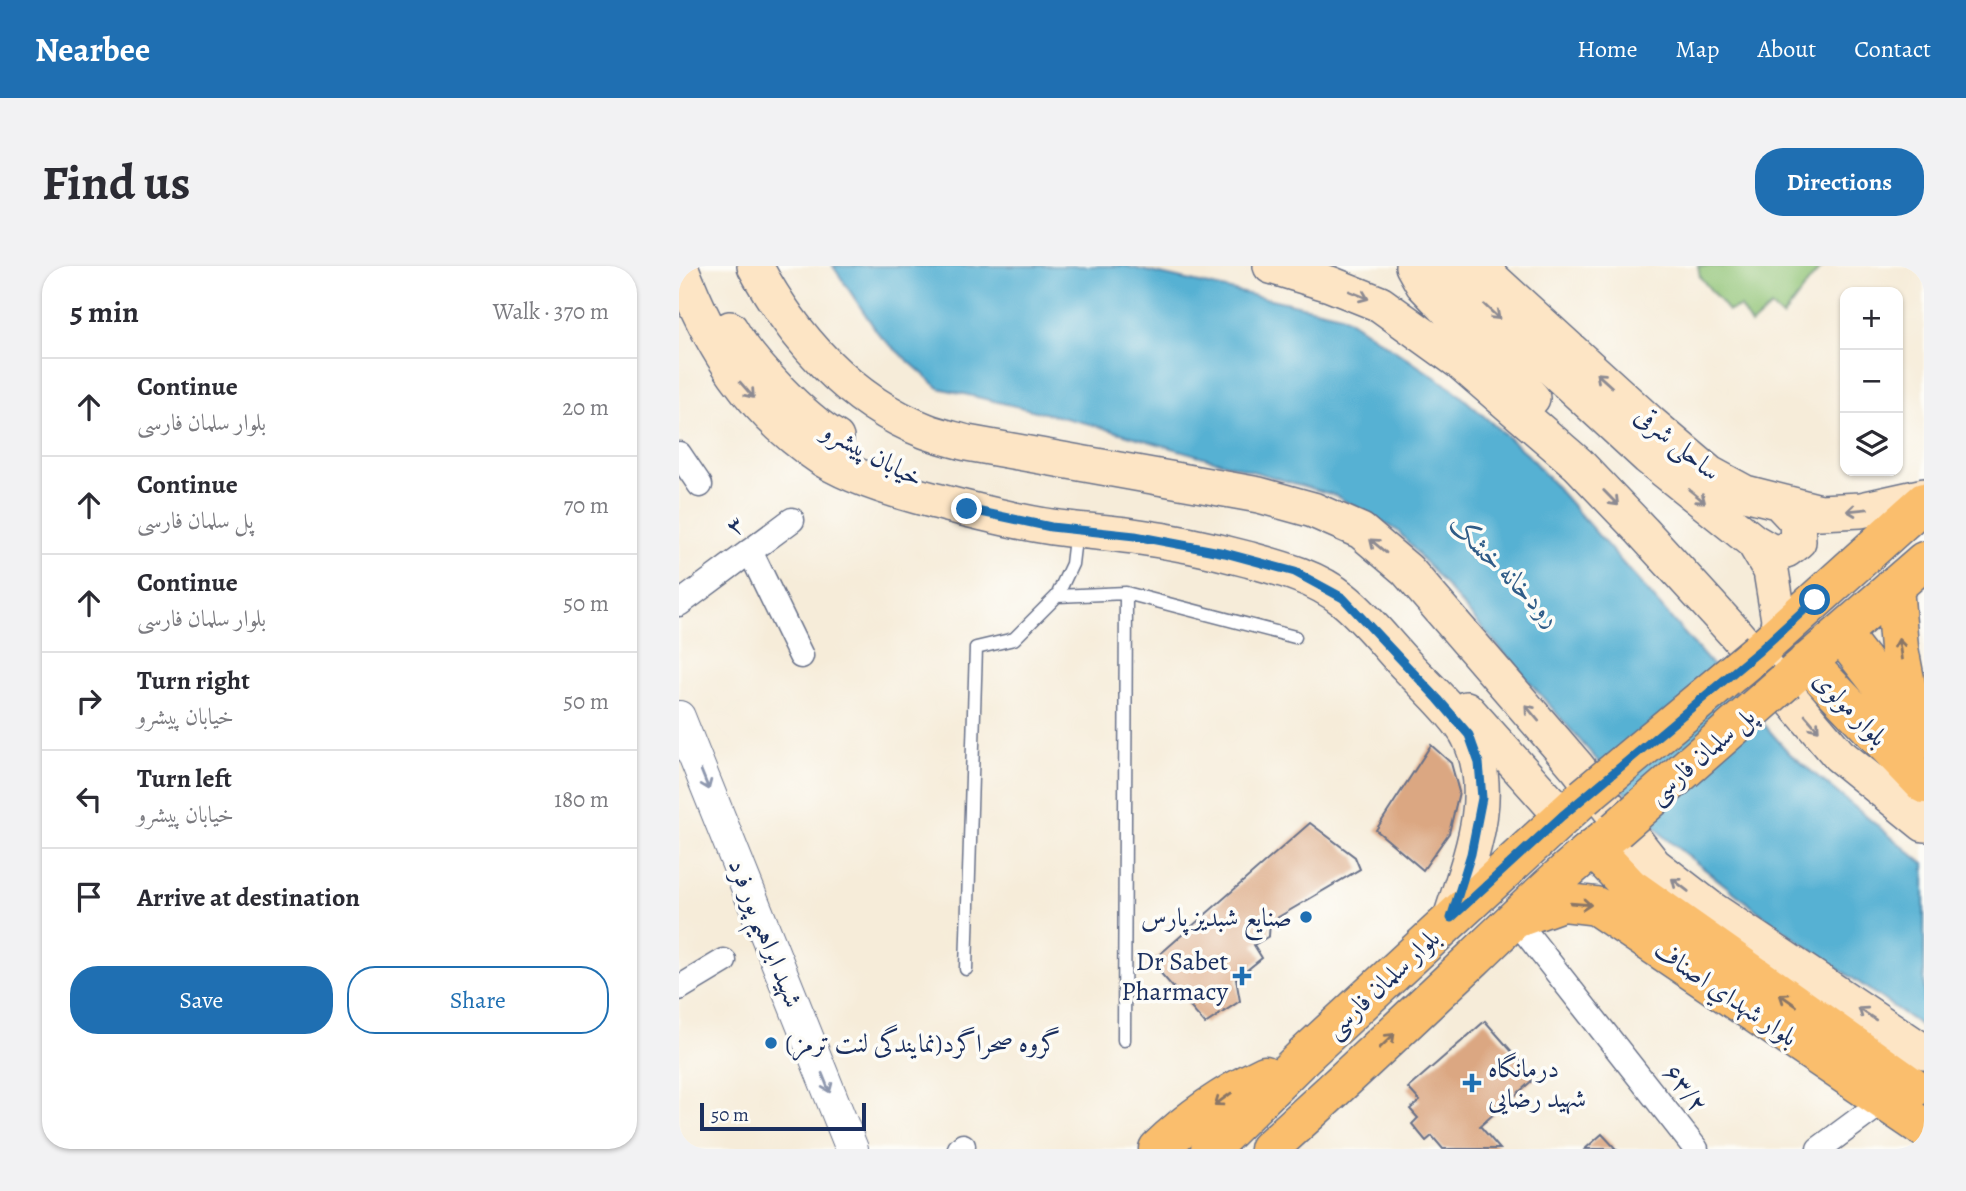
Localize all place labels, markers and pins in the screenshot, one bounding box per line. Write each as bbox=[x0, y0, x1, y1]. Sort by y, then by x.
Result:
place label: صنایع شبدیز پارس bbox=[1141, 900, 1292, 941]
marker: صنایع شبدیز پارس bbox=[1298, 909, 1314, 925]
place label: Dr Sabet Pharmacy bbox=[1121, 944, 1228, 1009]
marker: Dr Sabet Pharmacy bbox=[1234, 968, 1250, 984]
place label: گروه صحراگرد(نمایندگی لنت ترمز) bbox=[785, 1024, 1060, 1061]
marker: گروه صحراگرد(نمایندگی لنت ترمز) bbox=[763, 1035, 779, 1051]
place label: درمانگاه شهید رضایی bbox=[1488, 1051, 1586, 1116]
marker: درمانگاه شهید رضایی bbox=[1462, 1073, 1482, 1093]

